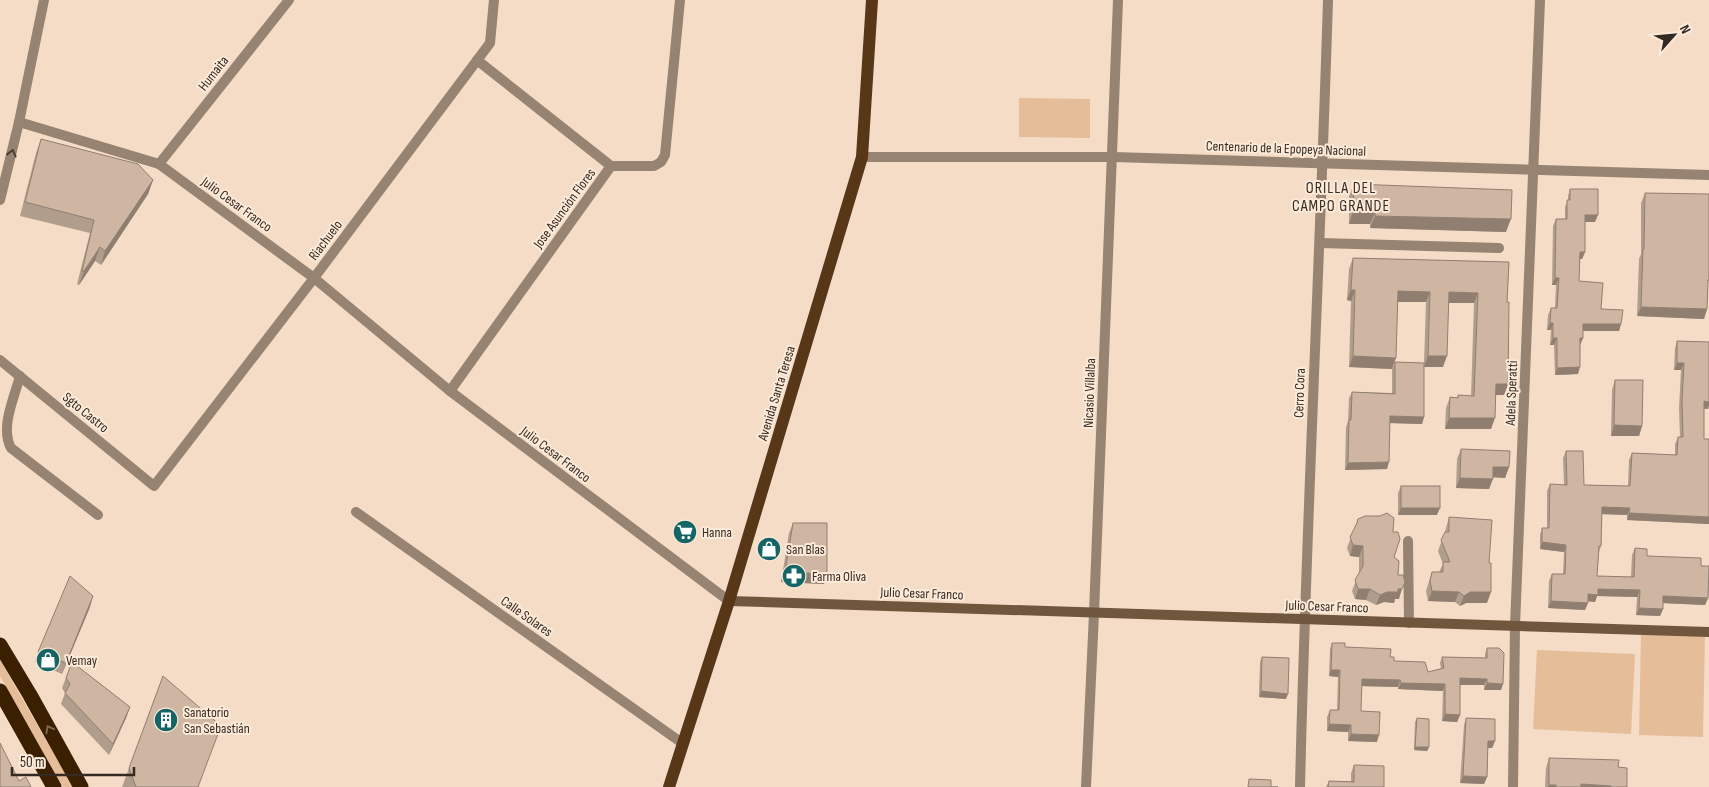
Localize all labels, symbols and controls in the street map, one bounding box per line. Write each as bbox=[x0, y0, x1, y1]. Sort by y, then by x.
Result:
north arrow bbox=[1649, 10, 1699, 60]
text: N bbox=[1676, 22, 1694, 37]
street label: Humaita bbox=[195, 52, 232, 94]
street label: Centenario de la Epopeya Nacional bbox=[1206, 137, 1366, 160]
one-way arrow bbox=[6, 149, 16, 157]
street label: Jose Asunción Flores bbox=[529, 165, 599, 252]
street label: Julio Cesar Franco bbox=[197, 173, 275, 236]
district label: ORILLA DEL CAMPO GRANDE bbox=[1292, 179, 1390, 216]
street label: Riachuelo bbox=[305, 217, 346, 264]
street label: Avenida Santa Teresa bbox=[754, 344, 799, 444]
street label: Nicasio Villalba bbox=[1080, 358, 1099, 428]
street label: Adela Speratti bbox=[1502, 360, 1521, 427]
street label: Cerro Cora bbox=[1290, 368, 1309, 418]
street label: Sgto Castro bbox=[59, 389, 112, 436]
street label: Julio Cesar Franco bbox=[517, 422, 594, 486]
supermarket icon: Hanna bbox=[672, 519, 698, 545]
place label: Hanna bbox=[702, 524, 732, 541]
shop icon: San Blas bbox=[756, 536, 782, 562]
place label: San Blas bbox=[786, 541, 825, 558]
pharmacy icon: Farma Oliva bbox=[781, 563, 807, 589]
place label: Farma Oliva bbox=[812, 568, 866, 585]
street label: Julio Cesar Franco bbox=[879, 584, 964, 603]
street label: Calle Solares bbox=[498, 592, 556, 640]
street label: Julio Cesar Franco bbox=[1284, 597, 1369, 616]
shop icon: Vemay bbox=[35, 647, 61, 673]
place label: Vemay bbox=[66, 652, 98, 669]
place label: Sanatorio San Sebastián bbox=[184, 704, 250, 737]
building icon: Sanatorio San Sebastián bbox=[153, 707, 179, 733]
one-way arrow bbox=[46, 725, 56, 734]
scale bar bbox=[12, 744, 135, 776]
text: 50 m bbox=[20, 753, 45, 772]

